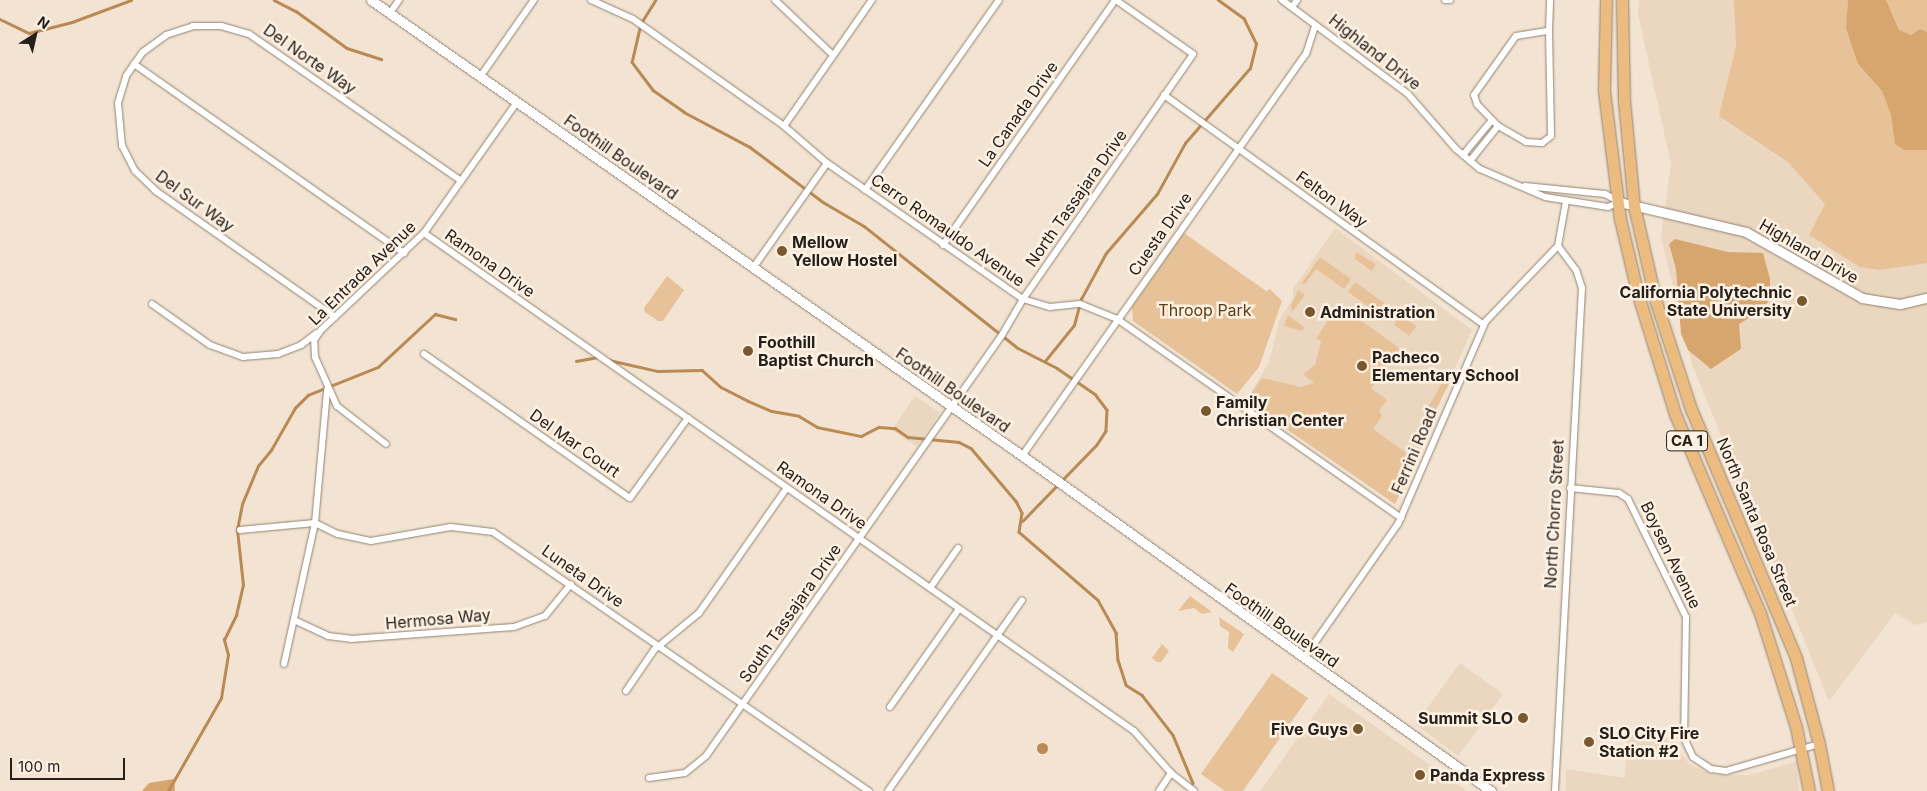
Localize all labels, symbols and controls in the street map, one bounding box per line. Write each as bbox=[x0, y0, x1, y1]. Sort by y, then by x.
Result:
north arrow bbox=[10, 10, 60, 60]
street label: Highland Drive bbox=[1325, 10, 1425, 94]
text: N bbox=[35, 12, 53, 32]
street label: Del Norte Way bbox=[260, 20, 360, 98]
street label: La Canada Drive bbox=[974, 57, 1062, 171]
street label: Foothill Boulevard bbox=[560, 111, 682, 203]
street label: North Tassajara Drive bbox=[1021, 126, 1131, 270]
street label: Del Sur Way bbox=[152, 166, 238, 236]
street label: Felton Way bbox=[1293, 167, 1371, 231]
street label: Cerro Romauldo Avenue bbox=[867, 170, 1029, 290]
street label: Cuesta Drive bbox=[1124, 189, 1196, 279]
street label: Highland Drive bbox=[1756, 215, 1862, 287]
street label: La Entrada Avenue bbox=[304, 217, 420, 329]
street label: Ramona Drive bbox=[441, 225, 539, 301]
place label: Mellow Yellow Hostel bbox=[792, 232, 897, 270]
marker: Mellow Yellow Hostel bbox=[776, 245, 788, 257]
place label: California Polytechnic State University bbox=[1620, 282, 1792, 320]
marker: California Polytechnic State University bbox=[1796, 295, 1808, 307]
park label: Throop Park bbox=[1158, 300, 1252, 320]
place label: Administration bbox=[1320, 302, 1435, 322]
marker: Administration bbox=[1304, 306, 1316, 318]
place label: Foothill Baptist Church bbox=[758, 332, 874, 370]
street label: Foothill Boulevard bbox=[892, 344, 1014, 436]
marker: Foothill Baptist Church bbox=[742, 345, 754, 357]
place label: Pacheco Elementary School bbox=[1372, 347, 1519, 385]
marker: Pacheco Elementary School bbox=[1356, 360, 1368, 372]
place label: Family Christian Center bbox=[1216, 392, 1344, 430]
street label: Del Mar Court bbox=[526, 405, 624, 481]
marker: Family Christian Center bbox=[1200, 405, 1212, 417]
street label: Ferrini Road bbox=[1387, 405, 1441, 497]
road number: CA 1 bbox=[1666, 428, 1708, 454]
street label: North Santa Rosa Street bbox=[1713, 435, 1801, 609]
street label: North Chorro Street bbox=[1541, 439, 1567, 589]
street label: Ramona Drive bbox=[773, 457, 871, 533]
street label: Boysen Avenue bbox=[1637, 498, 1705, 612]
street label: South Tassajara Drive bbox=[735, 540, 845, 686]
street label: Luneta Drive bbox=[538, 541, 628, 611]
street label: Foothill Boulevard bbox=[1221, 579, 1343, 671]
street label: Hermosa Way bbox=[385, 605, 491, 633]
place label: Summit SLO bbox=[1418, 708, 1513, 728]
marker: Summit SLO bbox=[1517, 712, 1529, 724]
place label: Five Guys bbox=[1271, 719, 1348, 739]
marker: Five Guys bbox=[1352, 723, 1364, 735]
place label: SLO City Fire Station #2 bbox=[1599, 723, 1699, 761]
marker: SLO City Fire Station #2 bbox=[1583, 736, 1595, 748]
scale bar bbox=[12, 748, 128, 780]
text: 100 m bbox=[18, 757, 60, 776]
place label: Panda Express bbox=[1430, 765, 1545, 785]
marker: Panda Express bbox=[1414, 769, 1426, 781]

